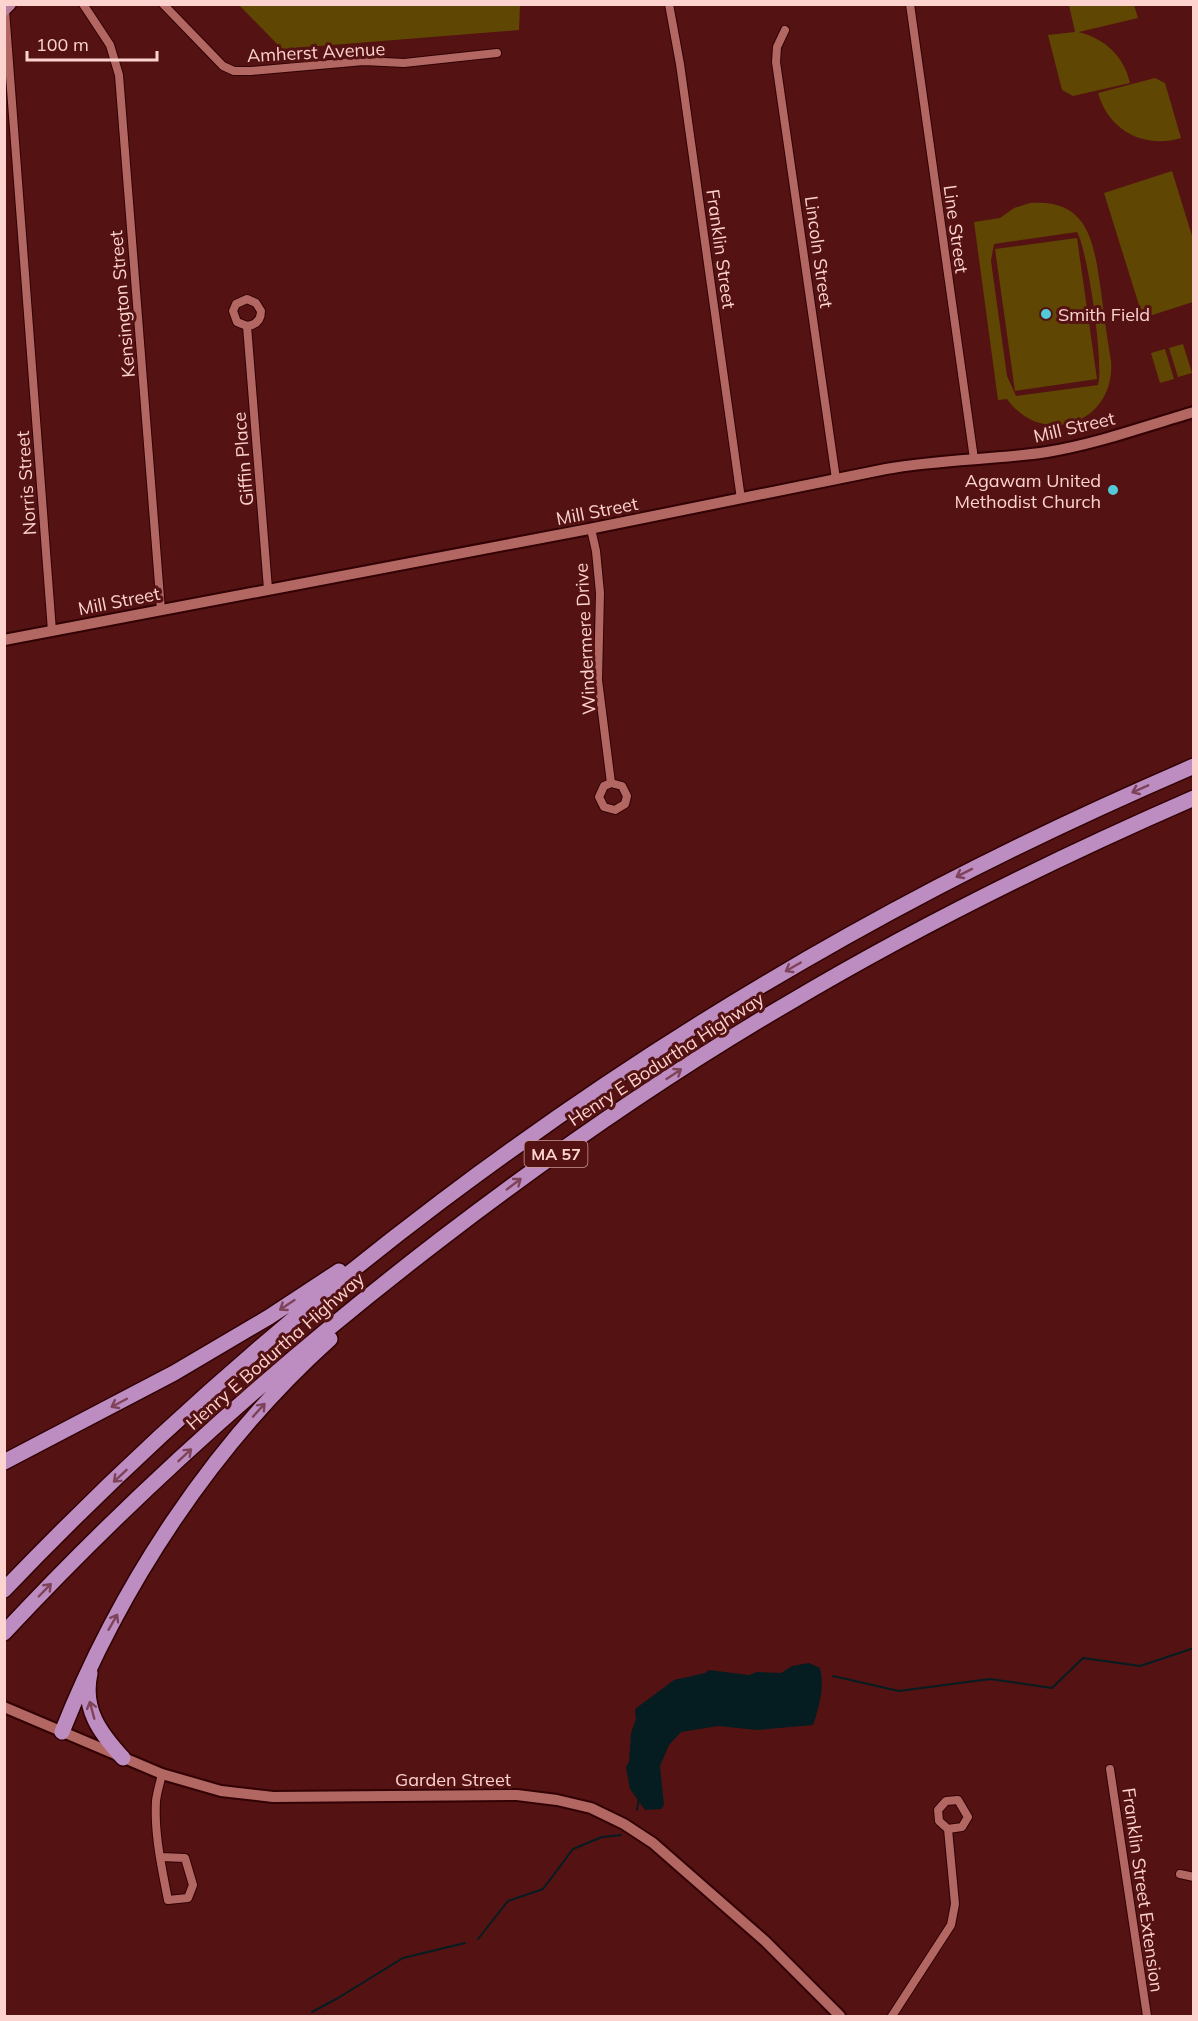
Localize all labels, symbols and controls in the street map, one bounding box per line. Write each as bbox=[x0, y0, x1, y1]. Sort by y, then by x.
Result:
scale bar bbox=[27, 24, 158, 62]
text: 100 m bbox=[36, 33, 89, 56]
street label: Amherst Avenue bbox=[246, 37, 386, 67]
street label: Line Street bbox=[938, 183, 974, 275]
street label: Franklin Street bbox=[701, 188, 741, 310]
street label: Lincoln Street bbox=[800, 194, 838, 310]
street label: Kensington Street bbox=[104, 229, 140, 379]
place label: Smith Field bbox=[1058, 303, 1150, 326]
marker: Smith Field bbox=[1039, 307, 1053, 321]
street label: Mill Street bbox=[1031, 406, 1117, 448]
street label: Giffin Place bbox=[227, 411, 259, 507]
street label: Norris Street bbox=[11, 430, 41, 536]
place label: Agawam United Methodist Church bbox=[955, 469, 1101, 513]
marker: Agawam United Methodist Church bbox=[1106, 483, 1120, 497]
street label: Mill Street bbox=[554, 492, 640, 530]
street label: Windermere Drive bbox=[570, 563, 600, 715]
street label: Mill Street bbox=[76, 582, 162, 620]
one-way arrow bbox=[1131, 785, 1149, 796]
one-way arrow bbox=[955, 868, 973, 880]
one-way arrow bbox=[785, 961, 802, 973]
street label: Henry E Bodurtha Highway bbox=[564, 987, 769, 1131]
one-way arrow bbox=[665, 1067, 682, 1079]
road number: MA 57 bbox=[524, 1141, 588, 1167]
one-way arrow bbox=[505, 1178, 521, 1191]
street label: Henry E Bodurtha Highway bbox=[181, 1267, 369, 1435]
one-way arrow bbox=[279, 1299, 296, 1311]
one-way arrow bbox=[111, 1397, 128, 1409]
one-way arrow bbox=[252, 1403, 266, 1418]
one-way arrow bbox=[177, 1447, 192, 1462]
one-way arrow bbox=[112, 1469, 127, 1483]
one-way arrow bbox=[37, 1583, 52, 1598]
one-way arrow bbox=[107, 1614, 119, 1631]
one-way arrow bbox=[86, 1701, 97, 1720]
street label: Garden Street bbox=[395, 1768, 511, 1791]
street label: Franklin Street Extension bbox=[1117, 1786, 1169, 1994]

